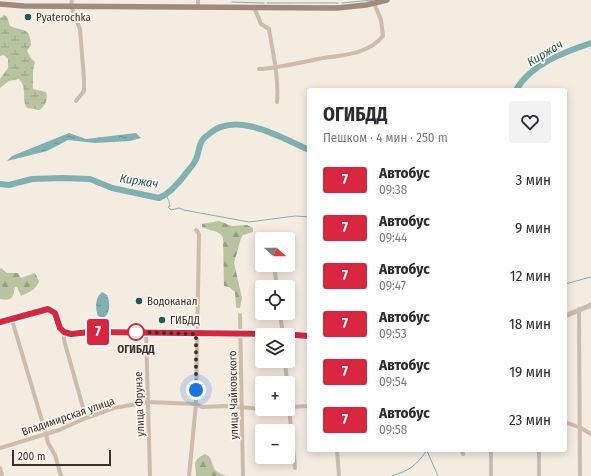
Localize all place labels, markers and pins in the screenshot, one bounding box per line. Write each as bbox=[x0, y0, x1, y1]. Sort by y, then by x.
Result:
place label: Pyaterochka bbox=[36, 11, 91, 24]
marker: Pyaterochka bbox=[23, 12, 33, 22]
place label: Водоканал bbox=[147, 295, 197, 308]
marker: Водоканал bbox=[134, 296, 144, 306]
place label: ГИБДД bbox=[170, 314, 200, 327]
marker: ГИБДД bbox=[157, 315, 167, 325]
marker: ОГИБДД bbox=[127, 323, 145, 341]
place label: ОГИБДД bbox=[117, 343, 155, 356]

